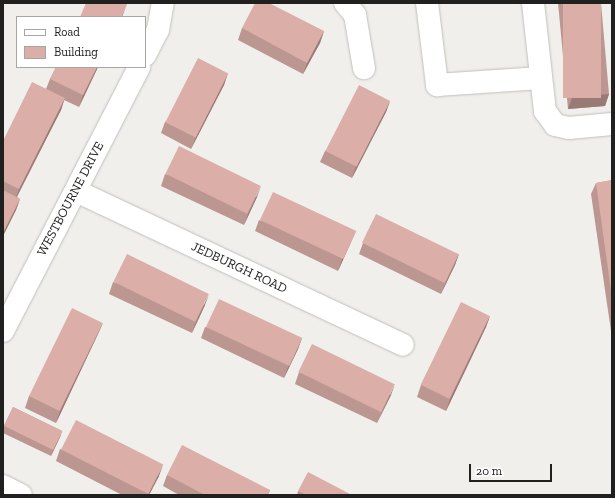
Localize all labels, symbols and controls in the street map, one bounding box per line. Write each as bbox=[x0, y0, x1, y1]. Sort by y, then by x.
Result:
legend bbox=[16, 16, 146, 68]
text: Road bbox=[54, 25, 80, 39]
text: Building bbox=[54, 45, 98, 59]
street label: WESTBOURNE DRIVE bbox=[34, 139, 108, 259]
street label: JEDBURGH ROAD bbox=[189, 239, 289, 297]
scale bar bbox=[471, 456, 554, 482]
text: 20 m bbox=[476, 464, 502, 478]

